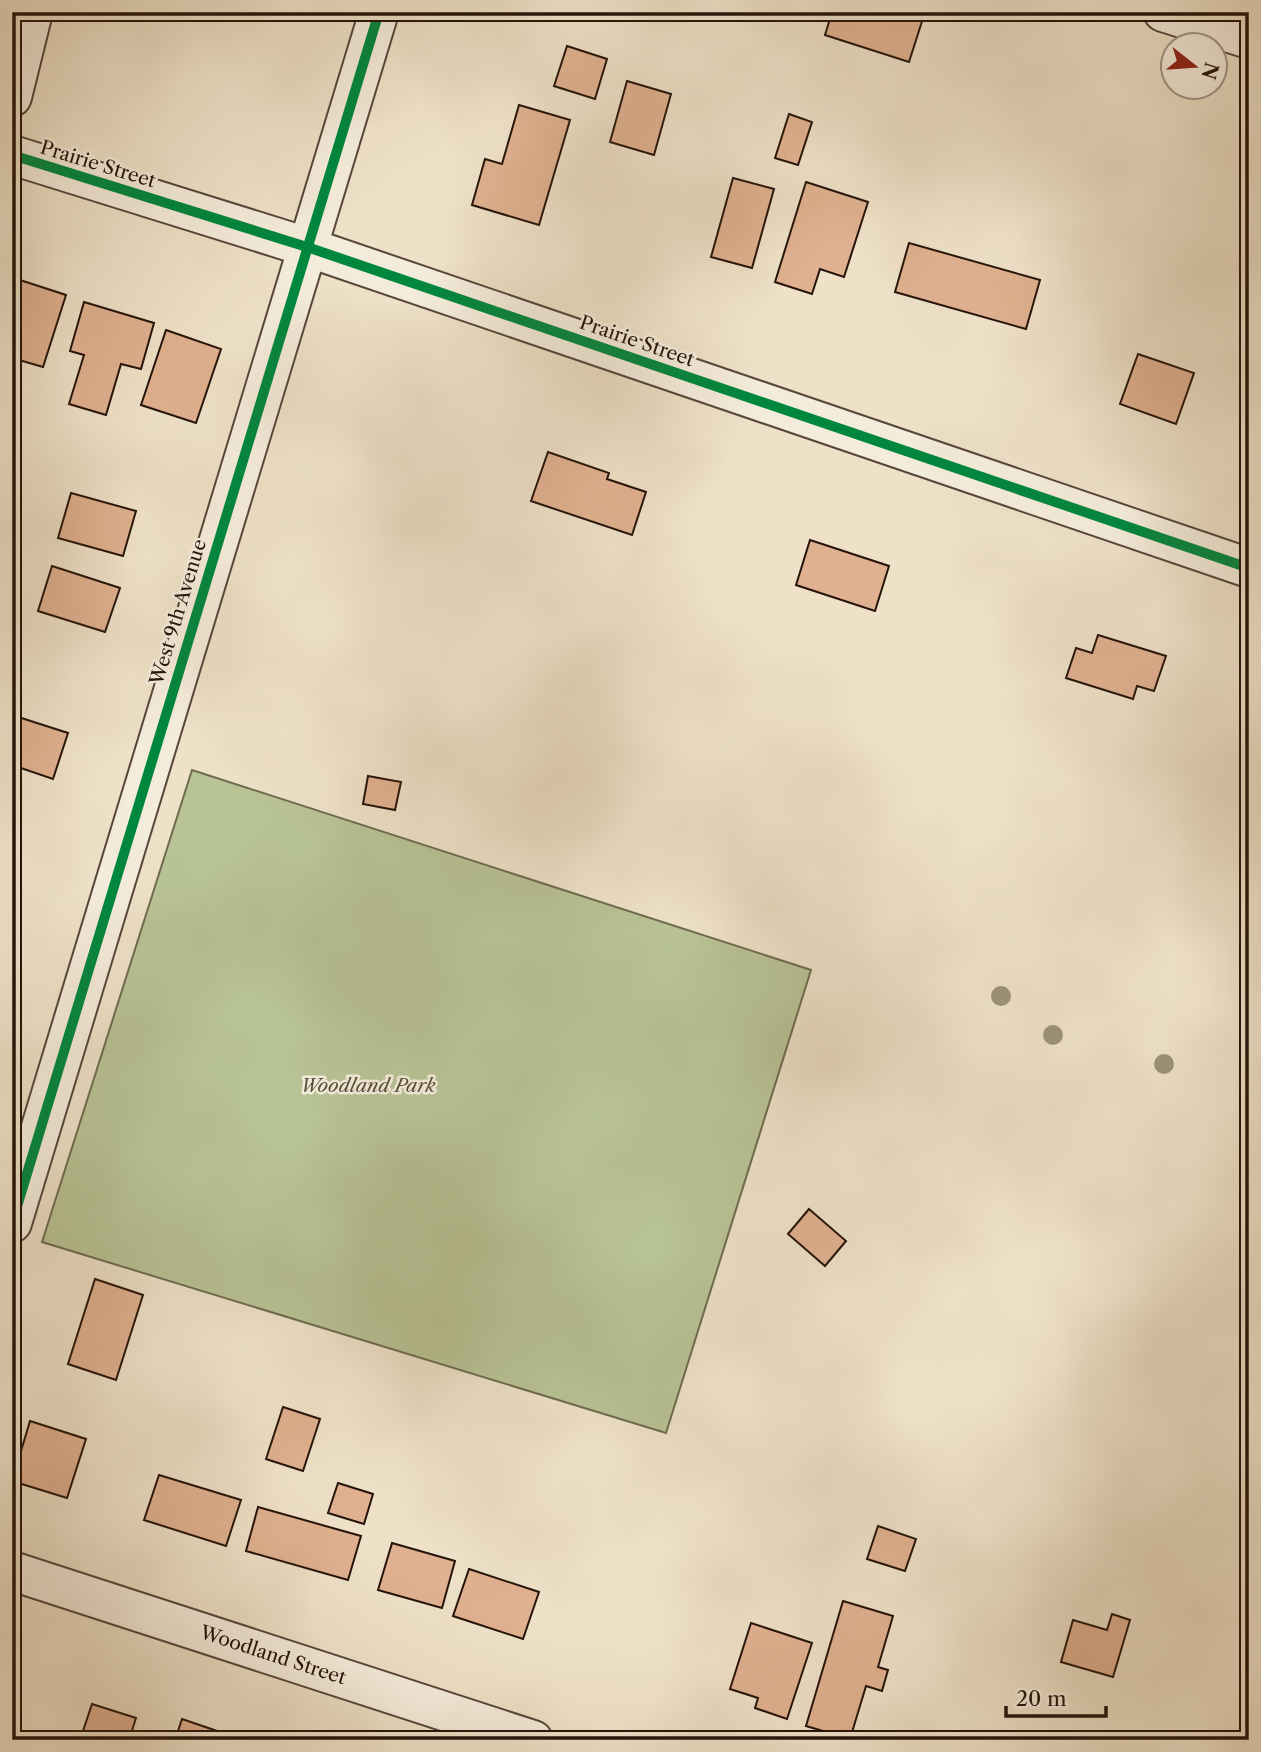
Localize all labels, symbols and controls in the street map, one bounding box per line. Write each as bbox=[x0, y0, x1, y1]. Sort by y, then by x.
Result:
north arrow bbox=[1160, 32, 1230, 102]
text: N bbox=[1196, 60, 1223, 82]
street label: Prairie Street bbox=[37, 136, 159, 193]
street label: Prairie Street bbox=[577, 311, 698, 371]
street label: West 9th Avenue bbox=[145, 536, 211, 689]
park label: Woodland Park bbox=[300, 1074, 436, 1097]
street label: Woodland Street bbox=[196, 1620, 349, 1690]
scale bar bbox=[1006, 1675, 1105, 1719]
text: 20 m bbox=[1016, 1686, 1067, 1711]

